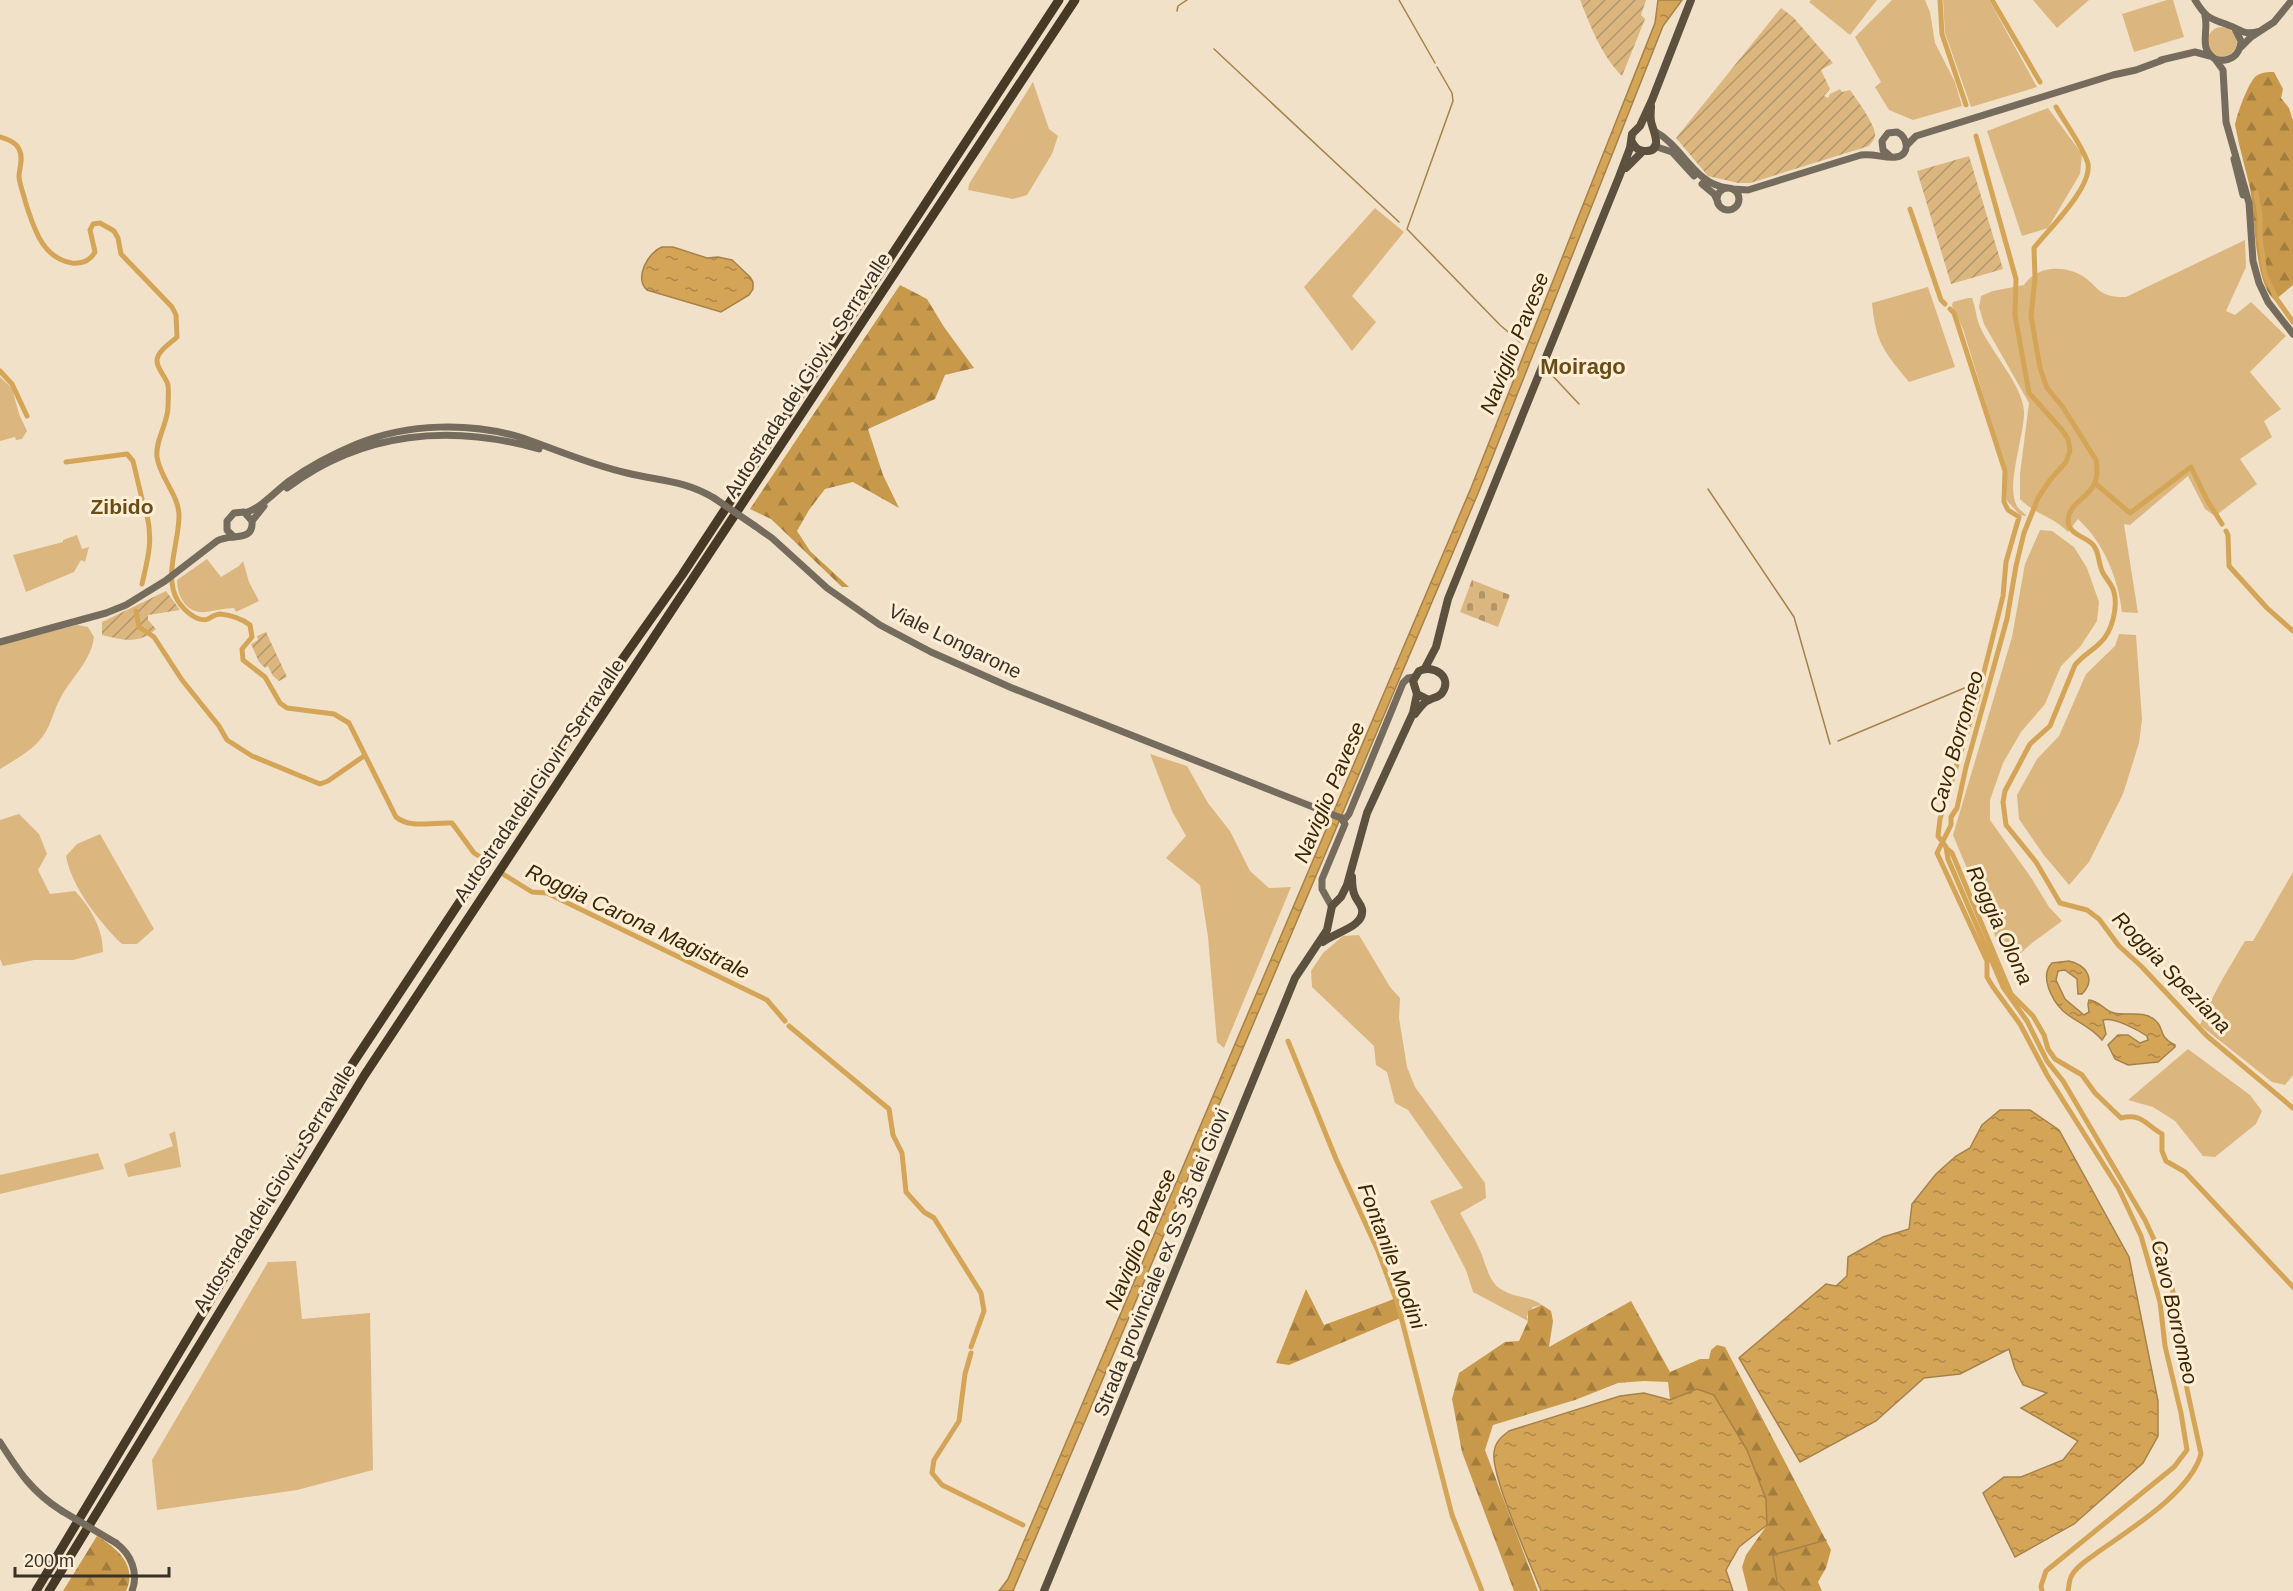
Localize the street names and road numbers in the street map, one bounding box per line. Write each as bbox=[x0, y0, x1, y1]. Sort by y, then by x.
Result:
street label: Autostrada dei Giovi - Serravalle bbox=[719, 248, 895, 502]
street label: Viale Longarone bbox=[885, 599, 1025, 683]
street label: Autostrada dei Giovi - Serravalle bbox=[449, 654, 629, 906]
street label: Autostrada dei Giovi - Serravalle bbox=[188, 1060, 360, 1316]
street label: Strada provinciale ex SS 35 dei Giovi bbox=[1089, 1105, 1233, 1419]

